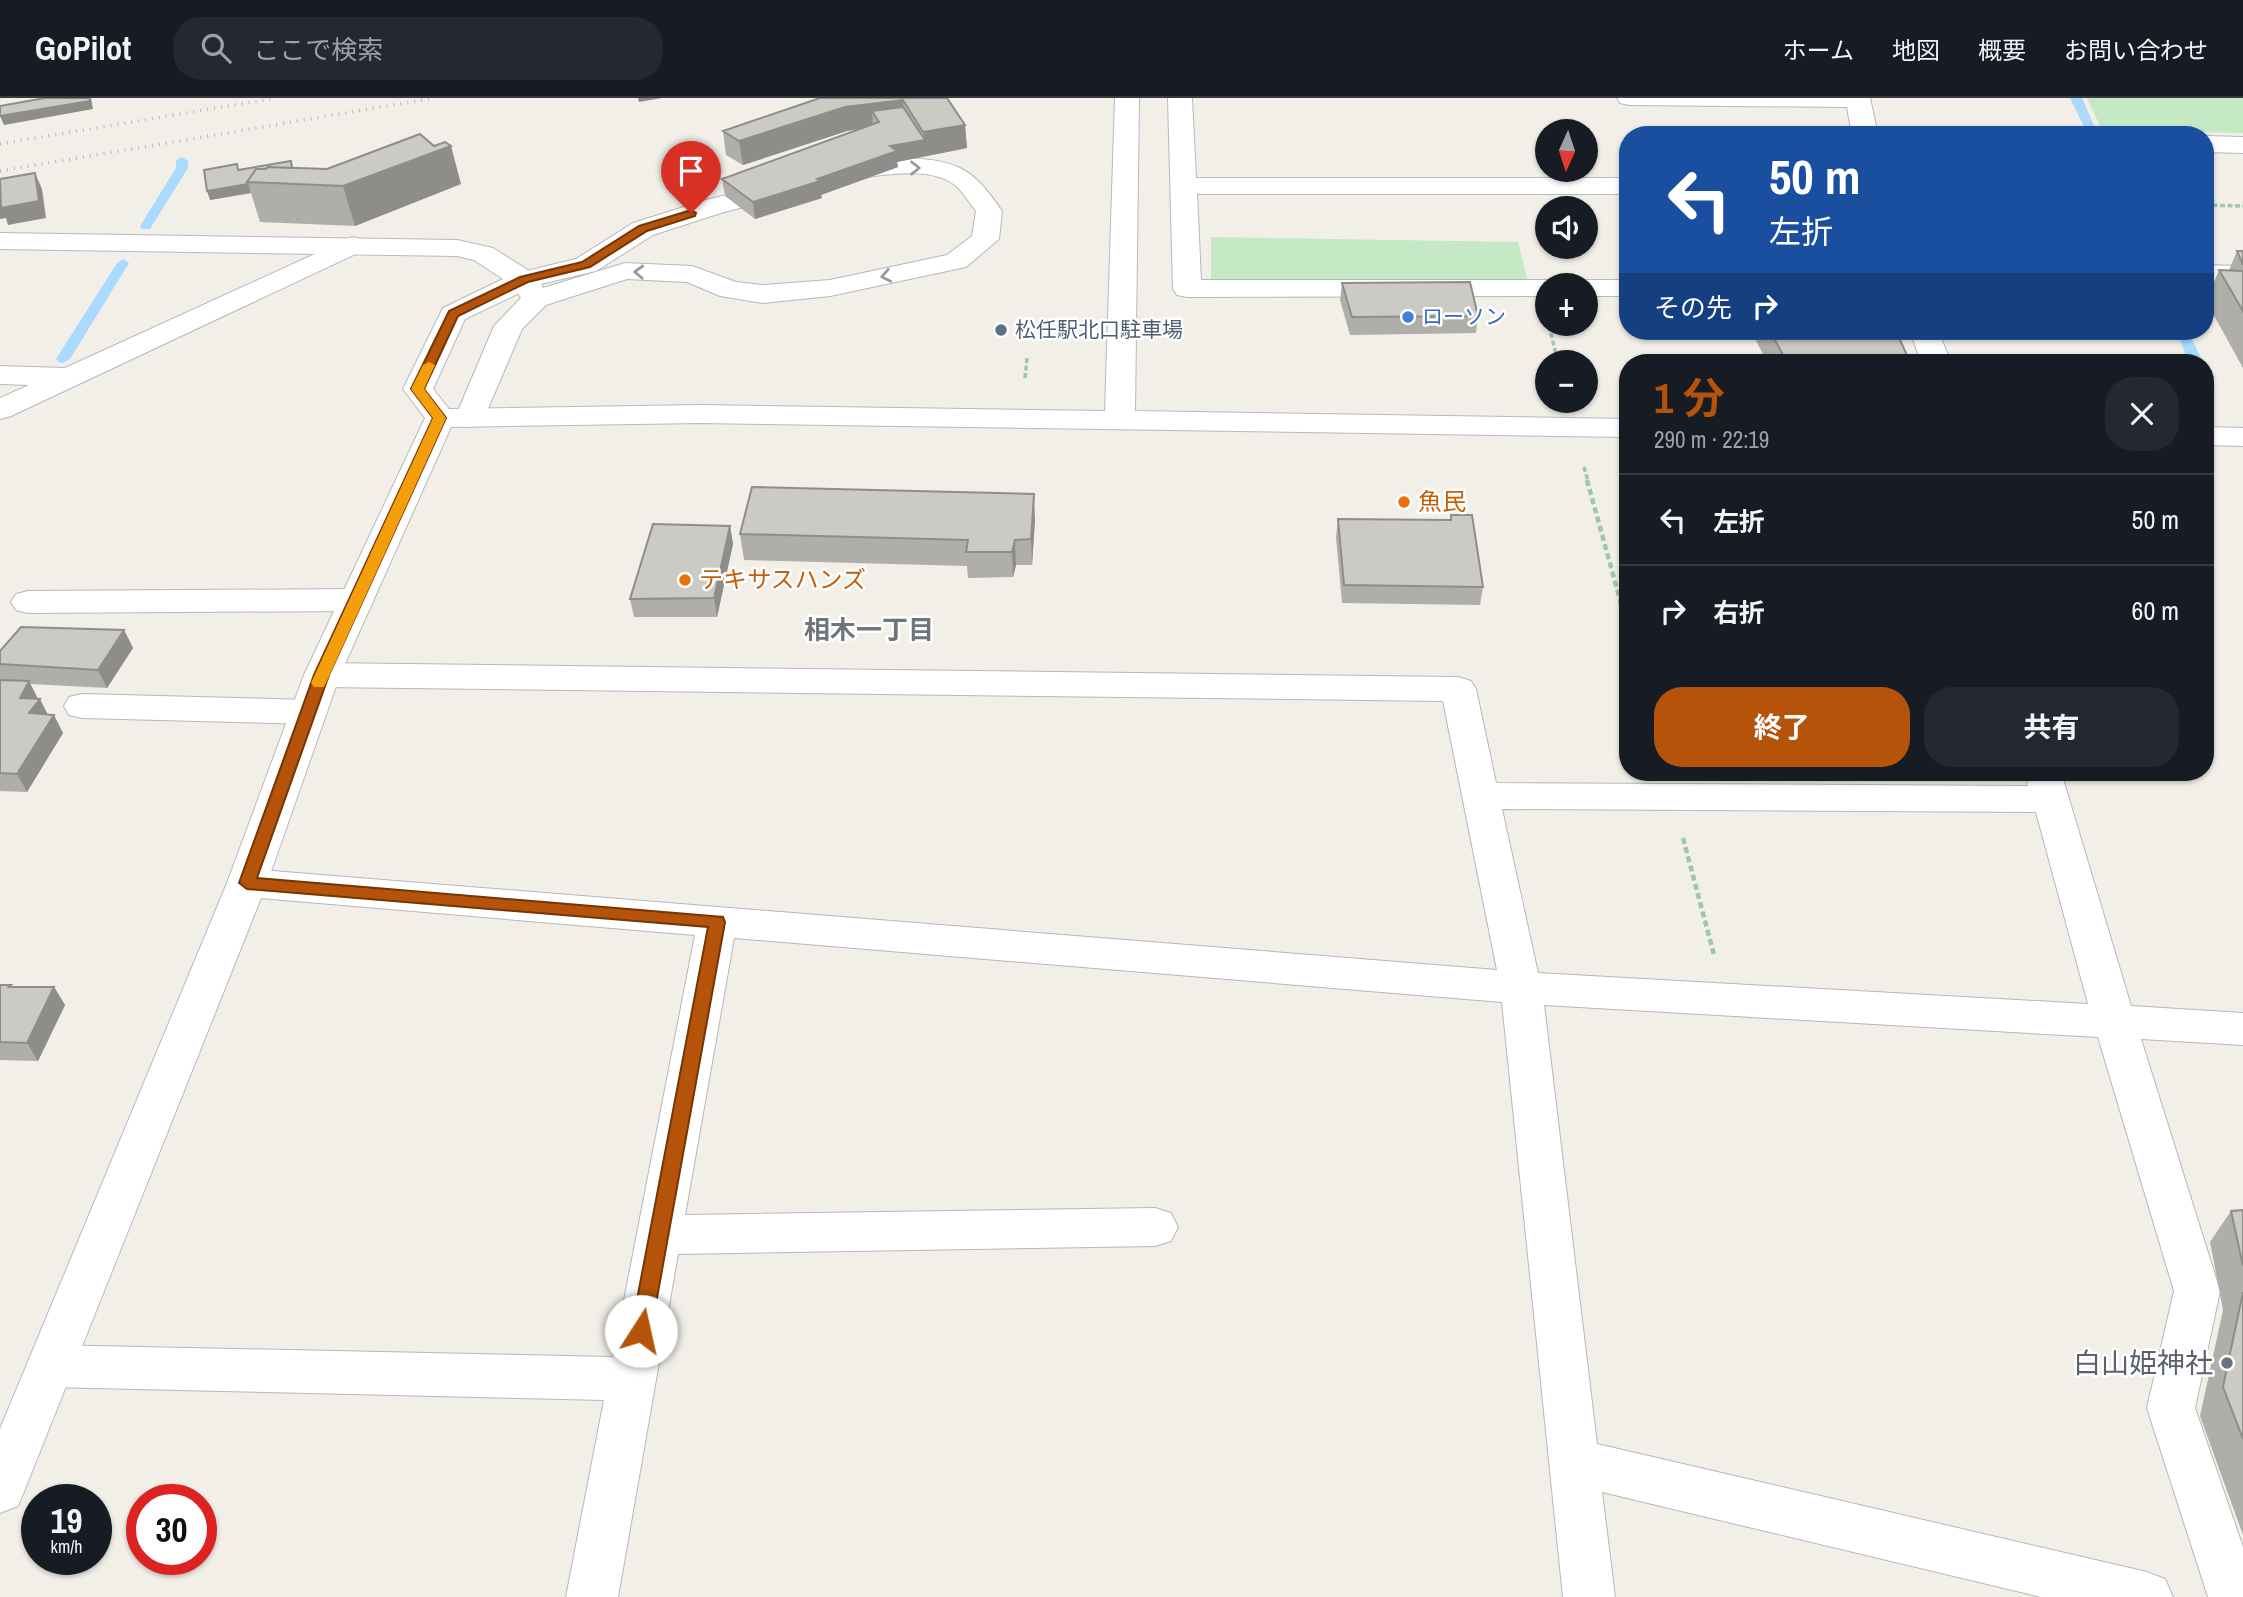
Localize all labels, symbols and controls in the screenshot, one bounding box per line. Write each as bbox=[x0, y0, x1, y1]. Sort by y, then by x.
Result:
search box bbox=[173, 17, 663, 80]
text: GoPilot bbox=[35, 26, 131, 70]
icon: search bbox=[197, 29, 235, 67]
text: ここで検索 bbox=[253, 32, 383, 67]
text: ホーム bbox=[1783, 34, 1854, 66]
text: 地図 bbox=[1892, 34, 1940, 66]
text: 概要 bbox=[1978, 34, 2026, 66]
text: お問い合わせ bbox=[2064, 34, 2208, 66]
north arrow bbox=[1535, 119, 1598, 182]
map controls bbox=[1535, 119, 1598, 413]
pin bbox=[661, 141, 721, 213]
text: 50 m bbox=[1769, 143, 1861, 209]
icon: arrive bbox=[672, 152, 710, 190]
icon: left bbox=[1654, 154, 1745, 245]
one-way arrow bbox=[910, 160, 920, 176]
button: sound bbox=[1535, 196, 1598, 259]
text: 左折 bbox=[1769, 210, 1833, 253]
one-way arrow bbox=[634, 265, 645, 280]
one-way arrow bbox=[880, 268, 892, 283]
button: + bbox=[1535, 273, 1598, 336]
icon: right bbox=[1746, 287, 1784, 325]
text: その先 bbox=[1654, 290, 1732, 325]
place label: ローソン bbox=[1422, 302, 1506, 331]
marker: ローソン bbox=[1400, 309, 1416, 325]
place label: 松任駅北口駐車場 bbox=[1015, 315, 1183, 344]
marker: 松任駅北口駐車場 bbox=[993, 322, 1009, 338]
button: − bbox=[1535, 350, 1598, 413]
text: 1 分 bbox=[1654, 370, 1725, 426]
button: close bbox=[2105, 377, 2179, 451]
text: 290 m · 22:19 bbox=[1654, 424, 1769, 455]
place label: 魚民 bbox=[1418, 485, 1466, 517]
marker: 魚民 bbox=[1396, 494, 1412, 510]
icon: left bbox=[1654, 501, 1692, 539]
text: 50 m bbox=[2132, 502, 2179, 537]
text: 左折 bbox=[1713, 504, 1765, 539]
place label: テキサスハンズ bbox=[699, 563, 866, 595]
marker: テキサスハンズ bbox=[677, 572, 693, 588]
icon: right bbox=[1654, 592, 1692, 630]
text: 60 m bbox=[2132, 593, 2179, 628]
text: 右折 bbox=[1713, 595, 1765, 630]
district label: 相木一丁目 bbox=[804, 612, 934, 647]
button: 終了 bbox=[1654, 687, 1910, 767]
button: 共有 bbox=[1924, 687, 2179, 767]
position arrow bbox=[604, 1294, 678, 1368]
place label: 白山姫神社 bbox=[2073, 1344, 2213, 1382]
marker: 白山姫神社 bbox=[2219, 1355, 2235, 1371]
speed limit sign: 30 bbox=[126, 1484, 217, 1575]
text: 19 bbox=[51, 1497, 82, 1544]
text: km/h bbox=[51, 1534, 83, 1559]

